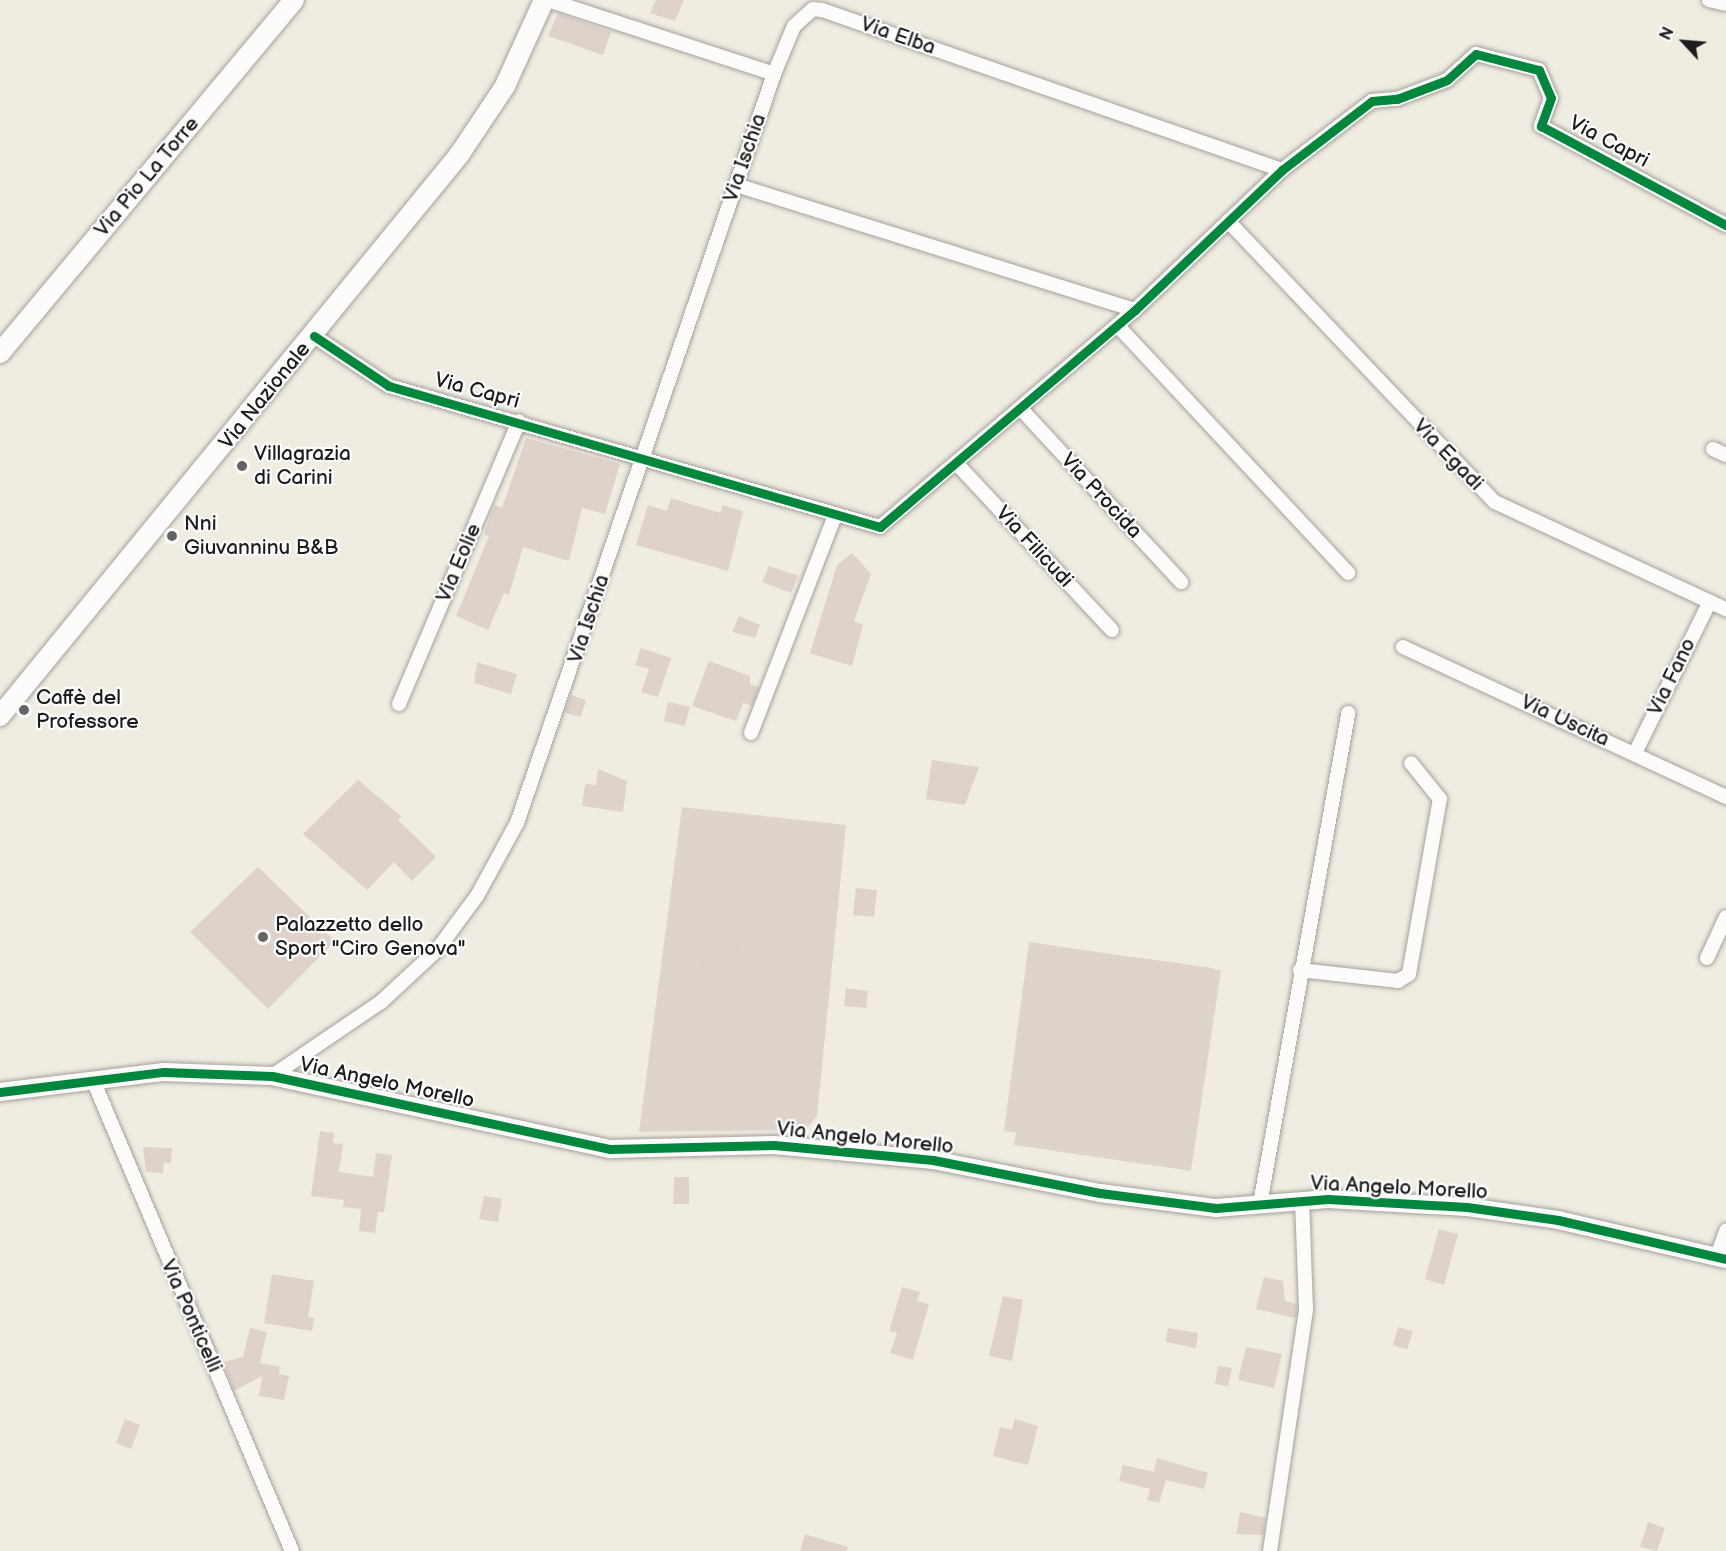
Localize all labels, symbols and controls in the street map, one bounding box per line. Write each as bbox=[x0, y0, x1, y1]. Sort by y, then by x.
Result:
street label: Via Elba bbox=[857, 11, 939, 61]
north arrow bbox=[1654, 12, 1714, 72]
text: N bbox=[1656, 24, 1679, 43]
street label: Via Ischia bbox=[718, 110, 772, 206]
street label: Via Capri bbox=[1565, 110, 1653, 174]
street label: Via Pio La Torre bbox=[89, 112, 205, 242]
street label: Via Nazionale bbox=[214, 337, 316, 455]
street label: Via Capri bbox=[432, 368, 522, 414]
street label: Via Egadi bbox=[1408, 414, 1488, 496]
place label: Villagrazia di Carini bbox=[254, 441, 351, 491]
street label: Via Procida bbox=[1055, 448, 1147, 544]
marker: Villagrazia di Carini bbox=[235, 459, 249, 473]
street label: Via Filicudi bbox=[990, 501, 1078, 593]
place label: Nni Giuvanninu B&B bbox=[184, 511, 338, 561]
street label: Via Eolie bbox=[431, 520, 487, 606]
marker: Nni Giuvanninu B&B bbox=[165, 529, 179, 543]
street label: Via Ischia bbox=[563, 571, 615, 667]
street label: Via Fano bbox=[1642, 634, 1702, 720]
place label: Caffè del Professore bbox=[36, 685, 139, 735]
street label: Via Uscita bbox=[1517, 690, 1613, 752]
marker: Caffè del Professore bbox=[17, 703, 31, 717]
place label: Palazzetto dello Sport "Ciro Genova" bbox=[275, 912, 466, 962]
marker: Palazzetto dello Sport "Ciro Genova" bbox=[256, 930, 270, 944]
street label: Via Angelo Morello bbox=[297, 1052, 477, 1114]
street label: Via Angelo Morello bbox=[775, 1116, 955, 1160]
street label: Via Angelo Morello bbox=[1310, 1171, 1488, 1205]
street label: Via Ponticelli bbox=[155, 1256, 227, 1376]

